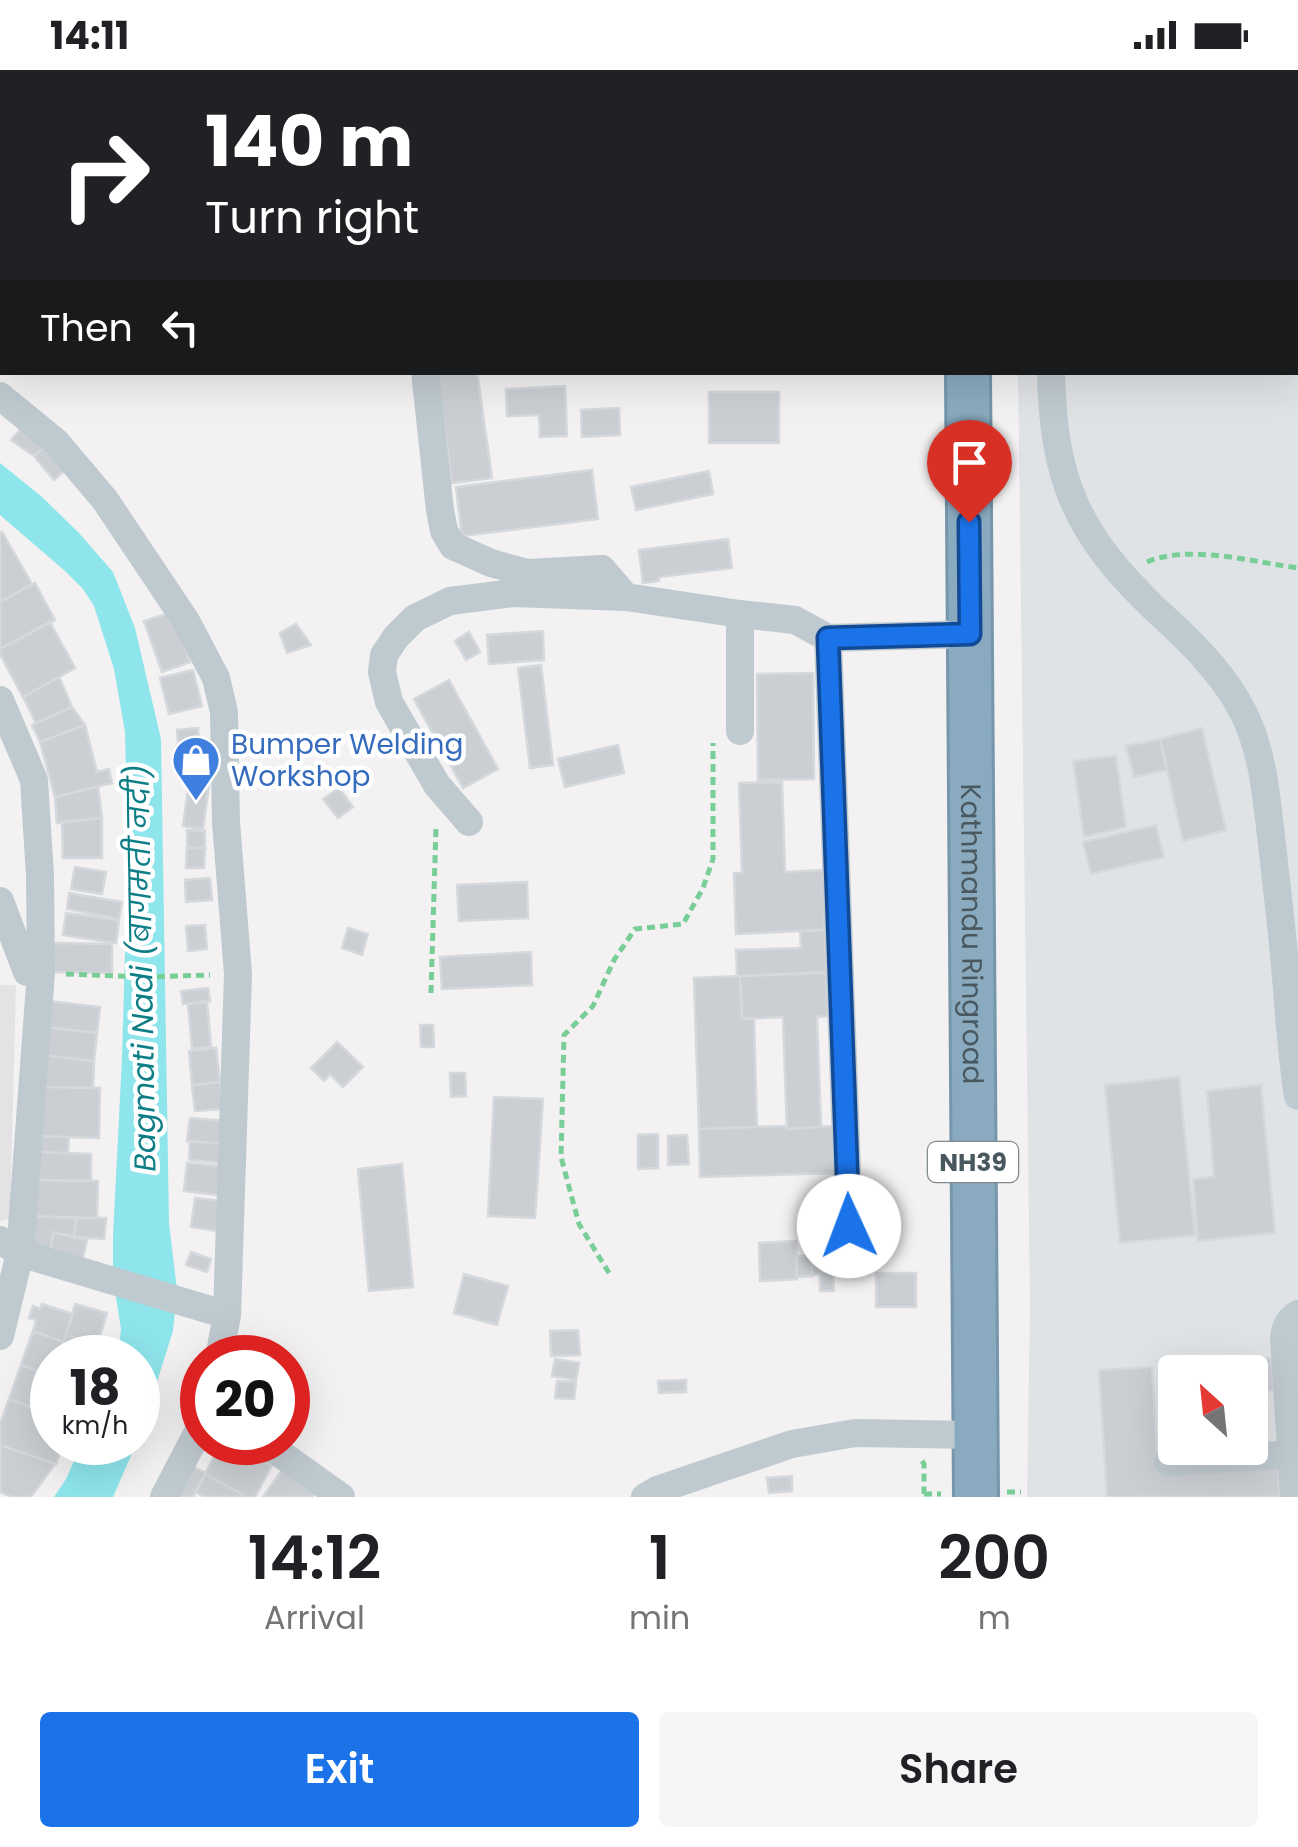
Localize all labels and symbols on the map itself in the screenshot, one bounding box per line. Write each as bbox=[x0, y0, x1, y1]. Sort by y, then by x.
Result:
pin bbox=[927, 420, 1012, 523]
place label: Bumper Welding Workshop bbox=[231, 725, 463, 796]
shop icon: Bumper Welding Workshop bbox=[170, 734, 222, 802]
water label: Bagmati Nadi (बागमती नदी) bbox=[116, 764, 167, 1172]
street label: Kathmandu Ringroad bbox=[951, 783, 992, 1085]
road number: NH39 bbox=[928, 1142, 1018, 1182]
position arrow bbox=[797, 1174, 901, 1278]
speed limit sign: 20 bbox=[180, 1335, 310, 1465]
north arrow bbox=[1158, 1355, 1268, 1465]

